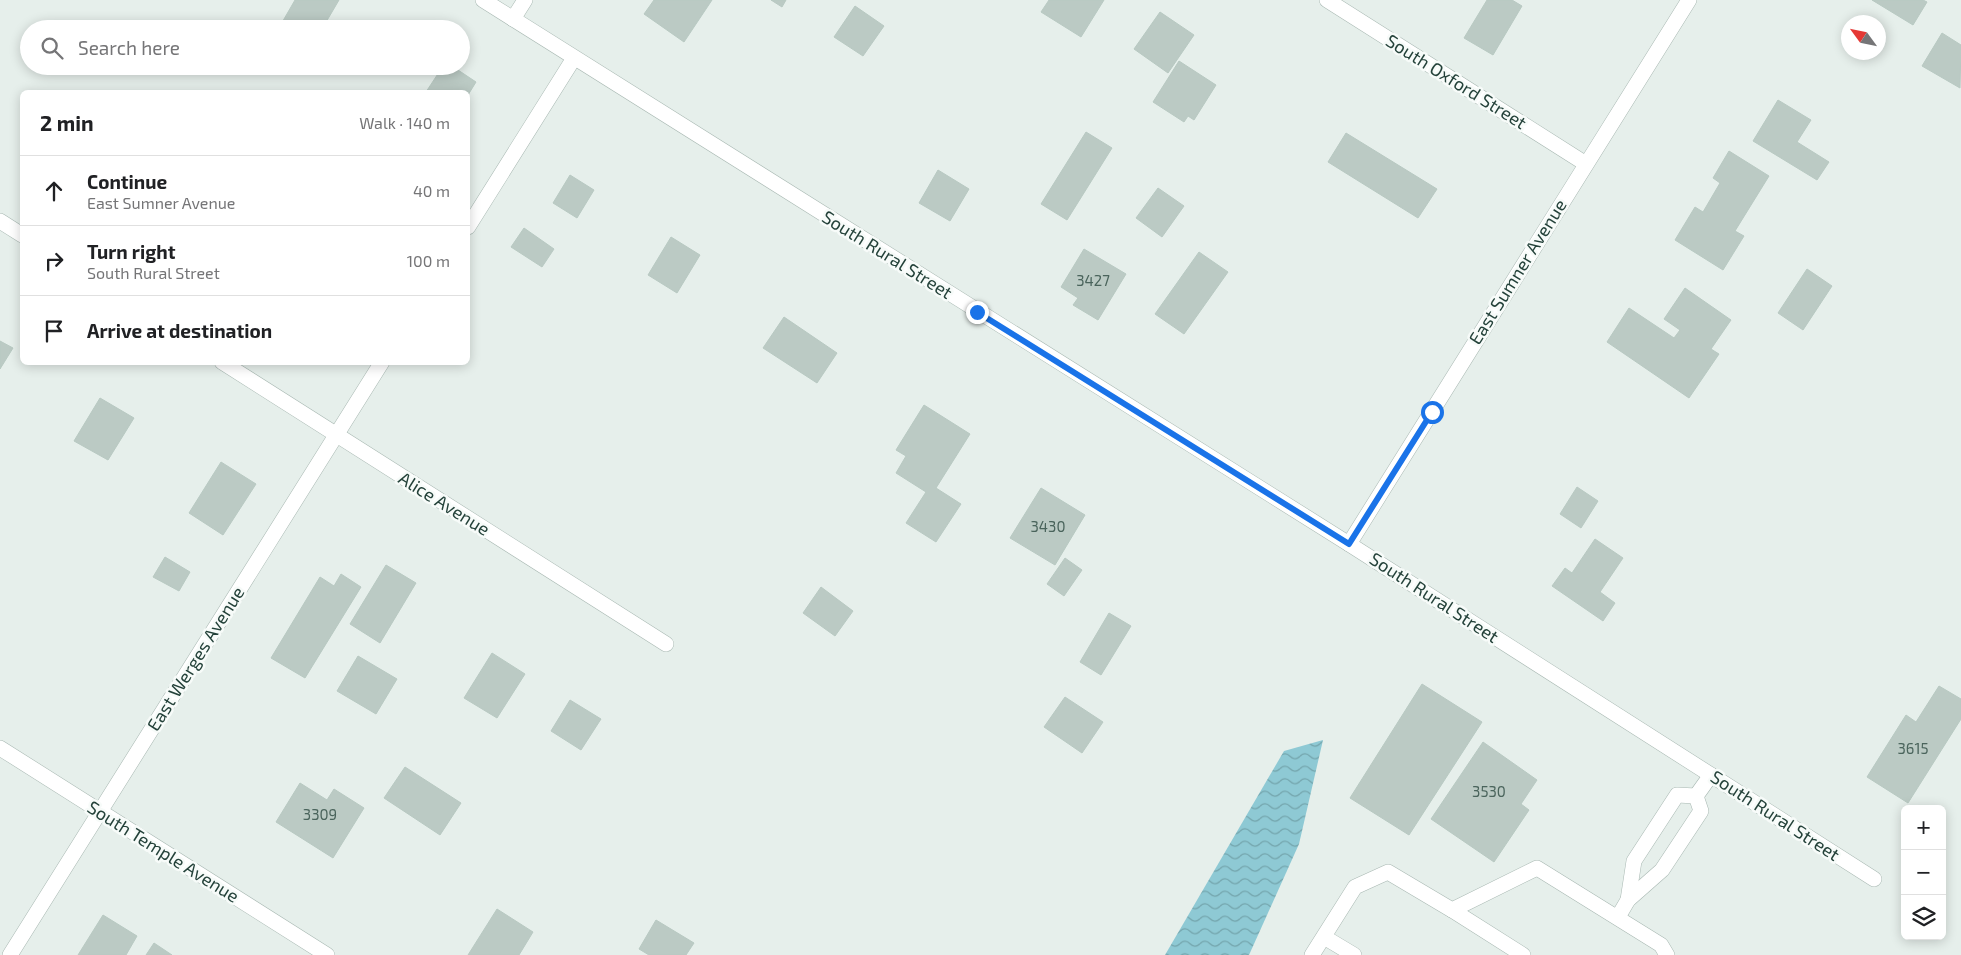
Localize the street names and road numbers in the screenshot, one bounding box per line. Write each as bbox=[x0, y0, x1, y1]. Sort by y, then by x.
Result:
street label: South Oxford Street bbox=[1382, 29, 1531, 133]
street label: East Sumner Avenue bbox=[1464, 195, 1571, 348]
street label: South Rural Street bbox=[818, 205, 957, 303]
street label: Alice Avenue bbox=[395, 466, 494, 540]
street label: South Rural Street bbox=[1366, 547, 1503, 647]
street label: East Werges Avenue bbox=[142, 582, 248, 735]
street label: South Rural Street bbox=[1707, 765, 1844, 865]
street label: South Temple Avenue bbox=[84, 796, 243, 907]

